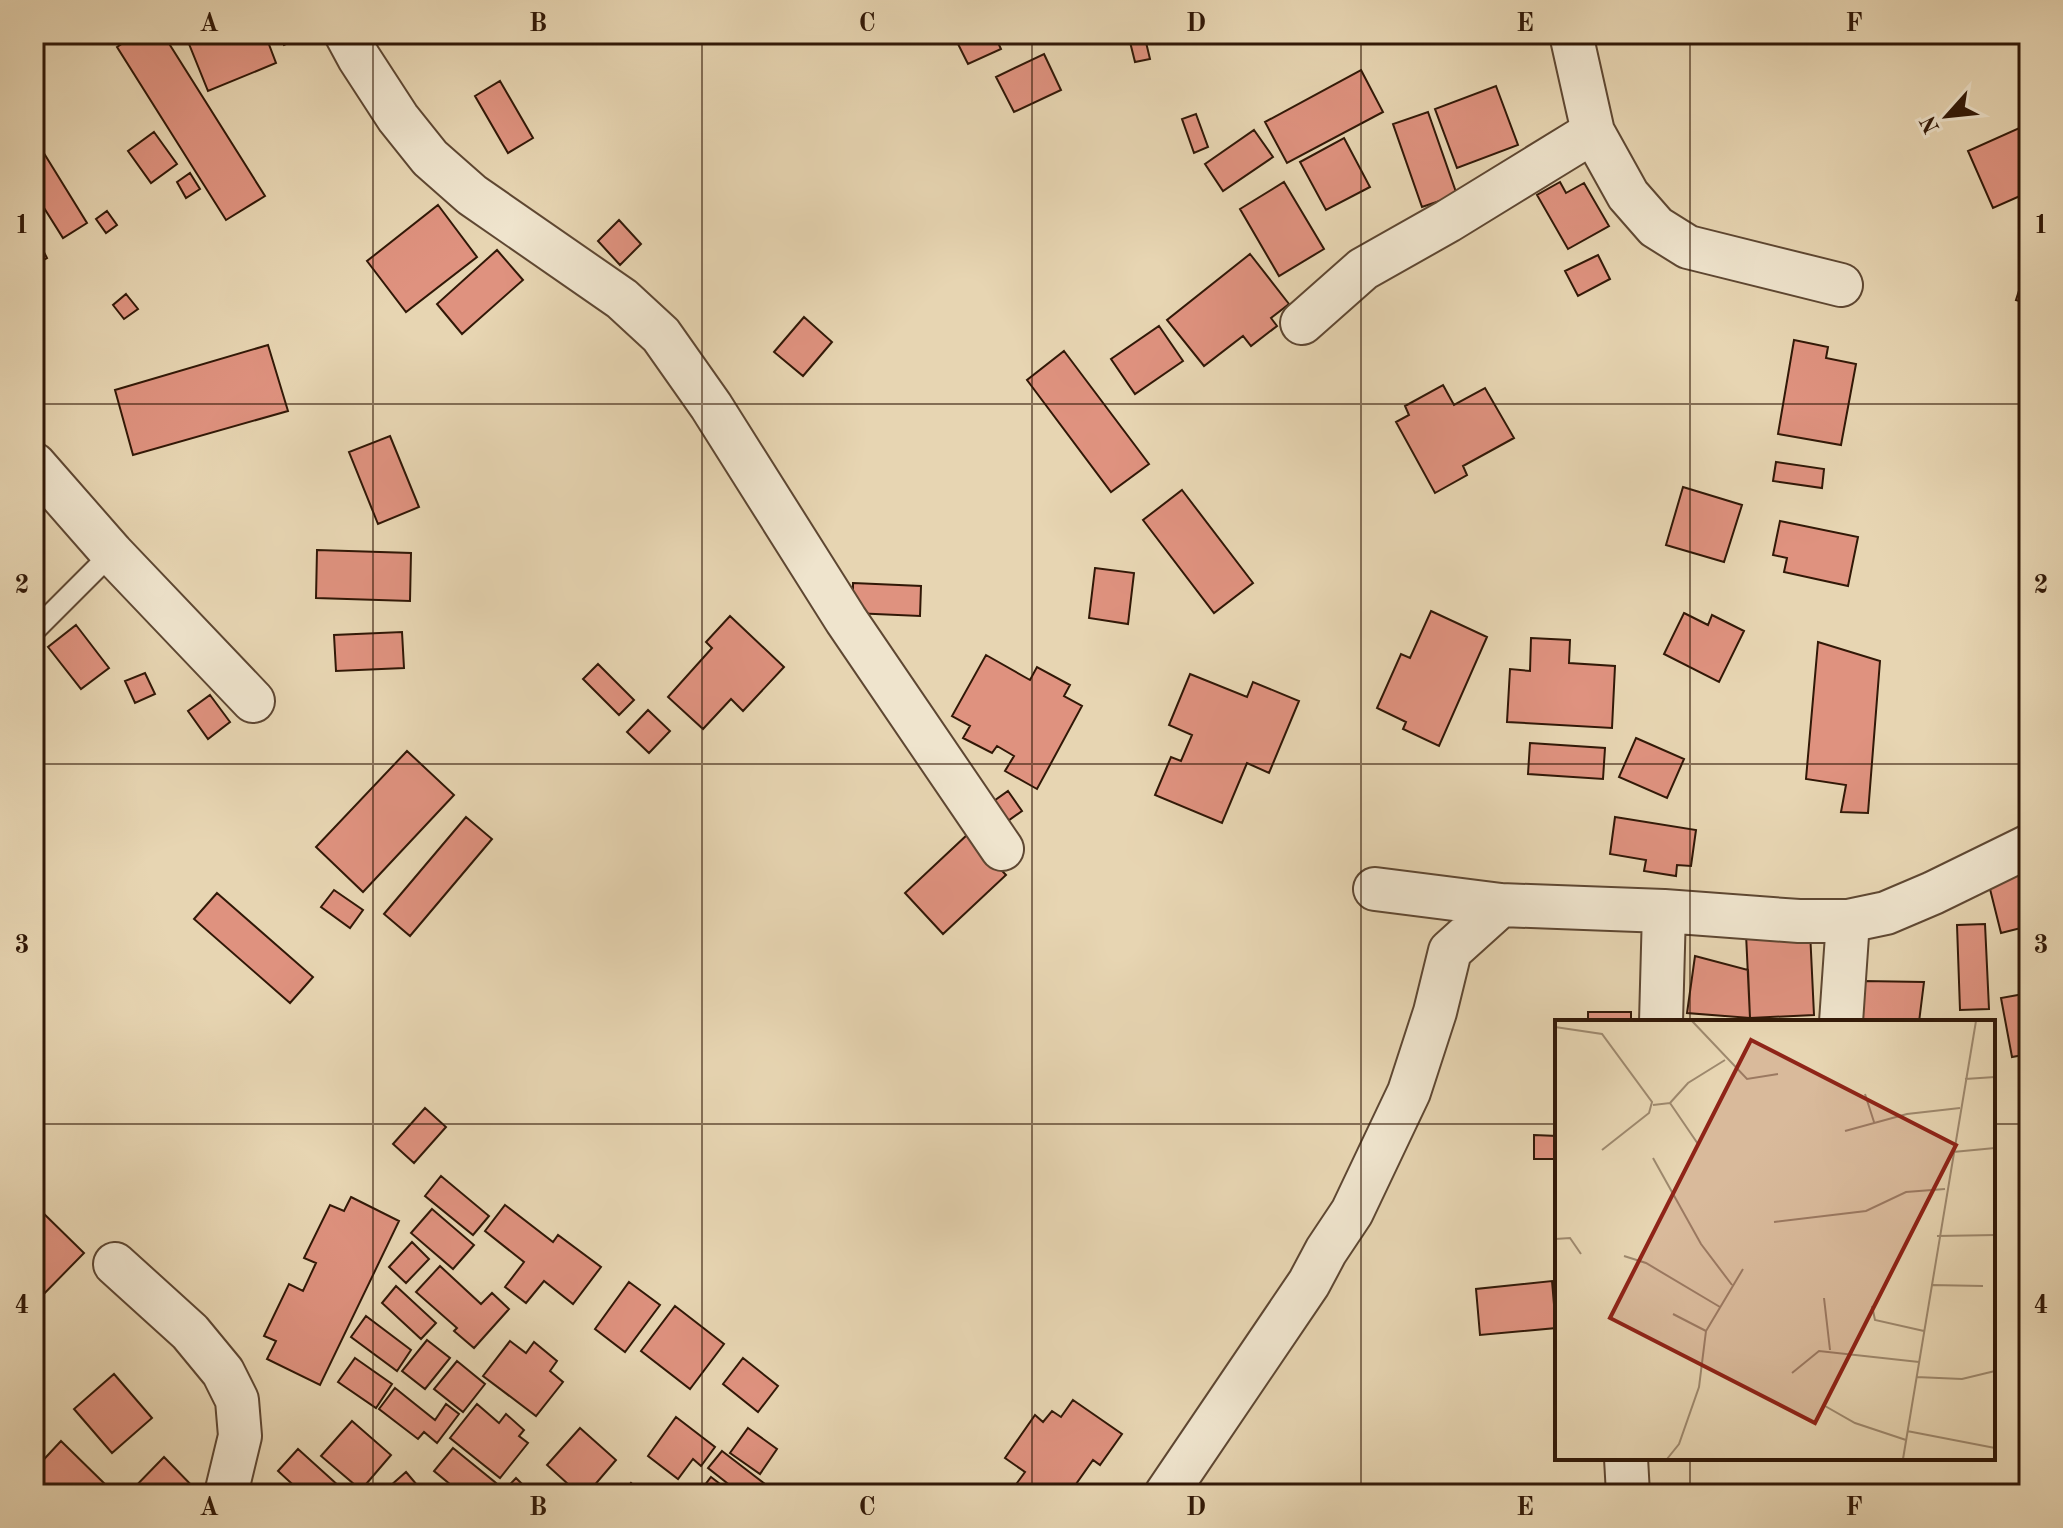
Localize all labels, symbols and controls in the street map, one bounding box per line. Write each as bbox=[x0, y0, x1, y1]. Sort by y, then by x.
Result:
text: A bbox=[199, 11, 219, 37]
text: B bbox=[529, 11, 547, 37]
text: C bbox=[858, 11, 876, 37]
text: D bbox=[1186, 11, 1206, 37]
text: E bbox=[1516, 11, 1534, 37]
text: F bbox=[1845, 11, 1863, 37]
north arrow bbox=[1907, 76, 1987, 156]
text: N bbox=[1917, 112, 1945, 137]
text: 1 bbox=[14, 213, 30, 239]
text: 1 bbox=[2033, 213, 2049, 239]
text: 2 bbox=[14, 573, 30, 599]
text: 2 bbox=[2033, 573, 2049, 599]
text: 3 bbox=[14, 933, 30, 959]
text: 3 bbox=[2033, 933, 2049, 959]
inset map bbox=[1555, 1020, 1995, 1460]
text: 4 bbox=[14, 1293, 30, 1319]
text: 4 bbox=[2033, 1293, 2049, 1319]
text: A bbox=[199, 1495, 219, 1521]
text: B bbox=[529, 1495, 547, 1521]
text: C bbox=[858, 1495, 876, 1521]
text: D bbox=[1186, 1495, 1206, 1521]
text: E bbox=[1516, 1495, 1534, 1521]
text: F bbox=[1845, 1495, 1863, 1521]

